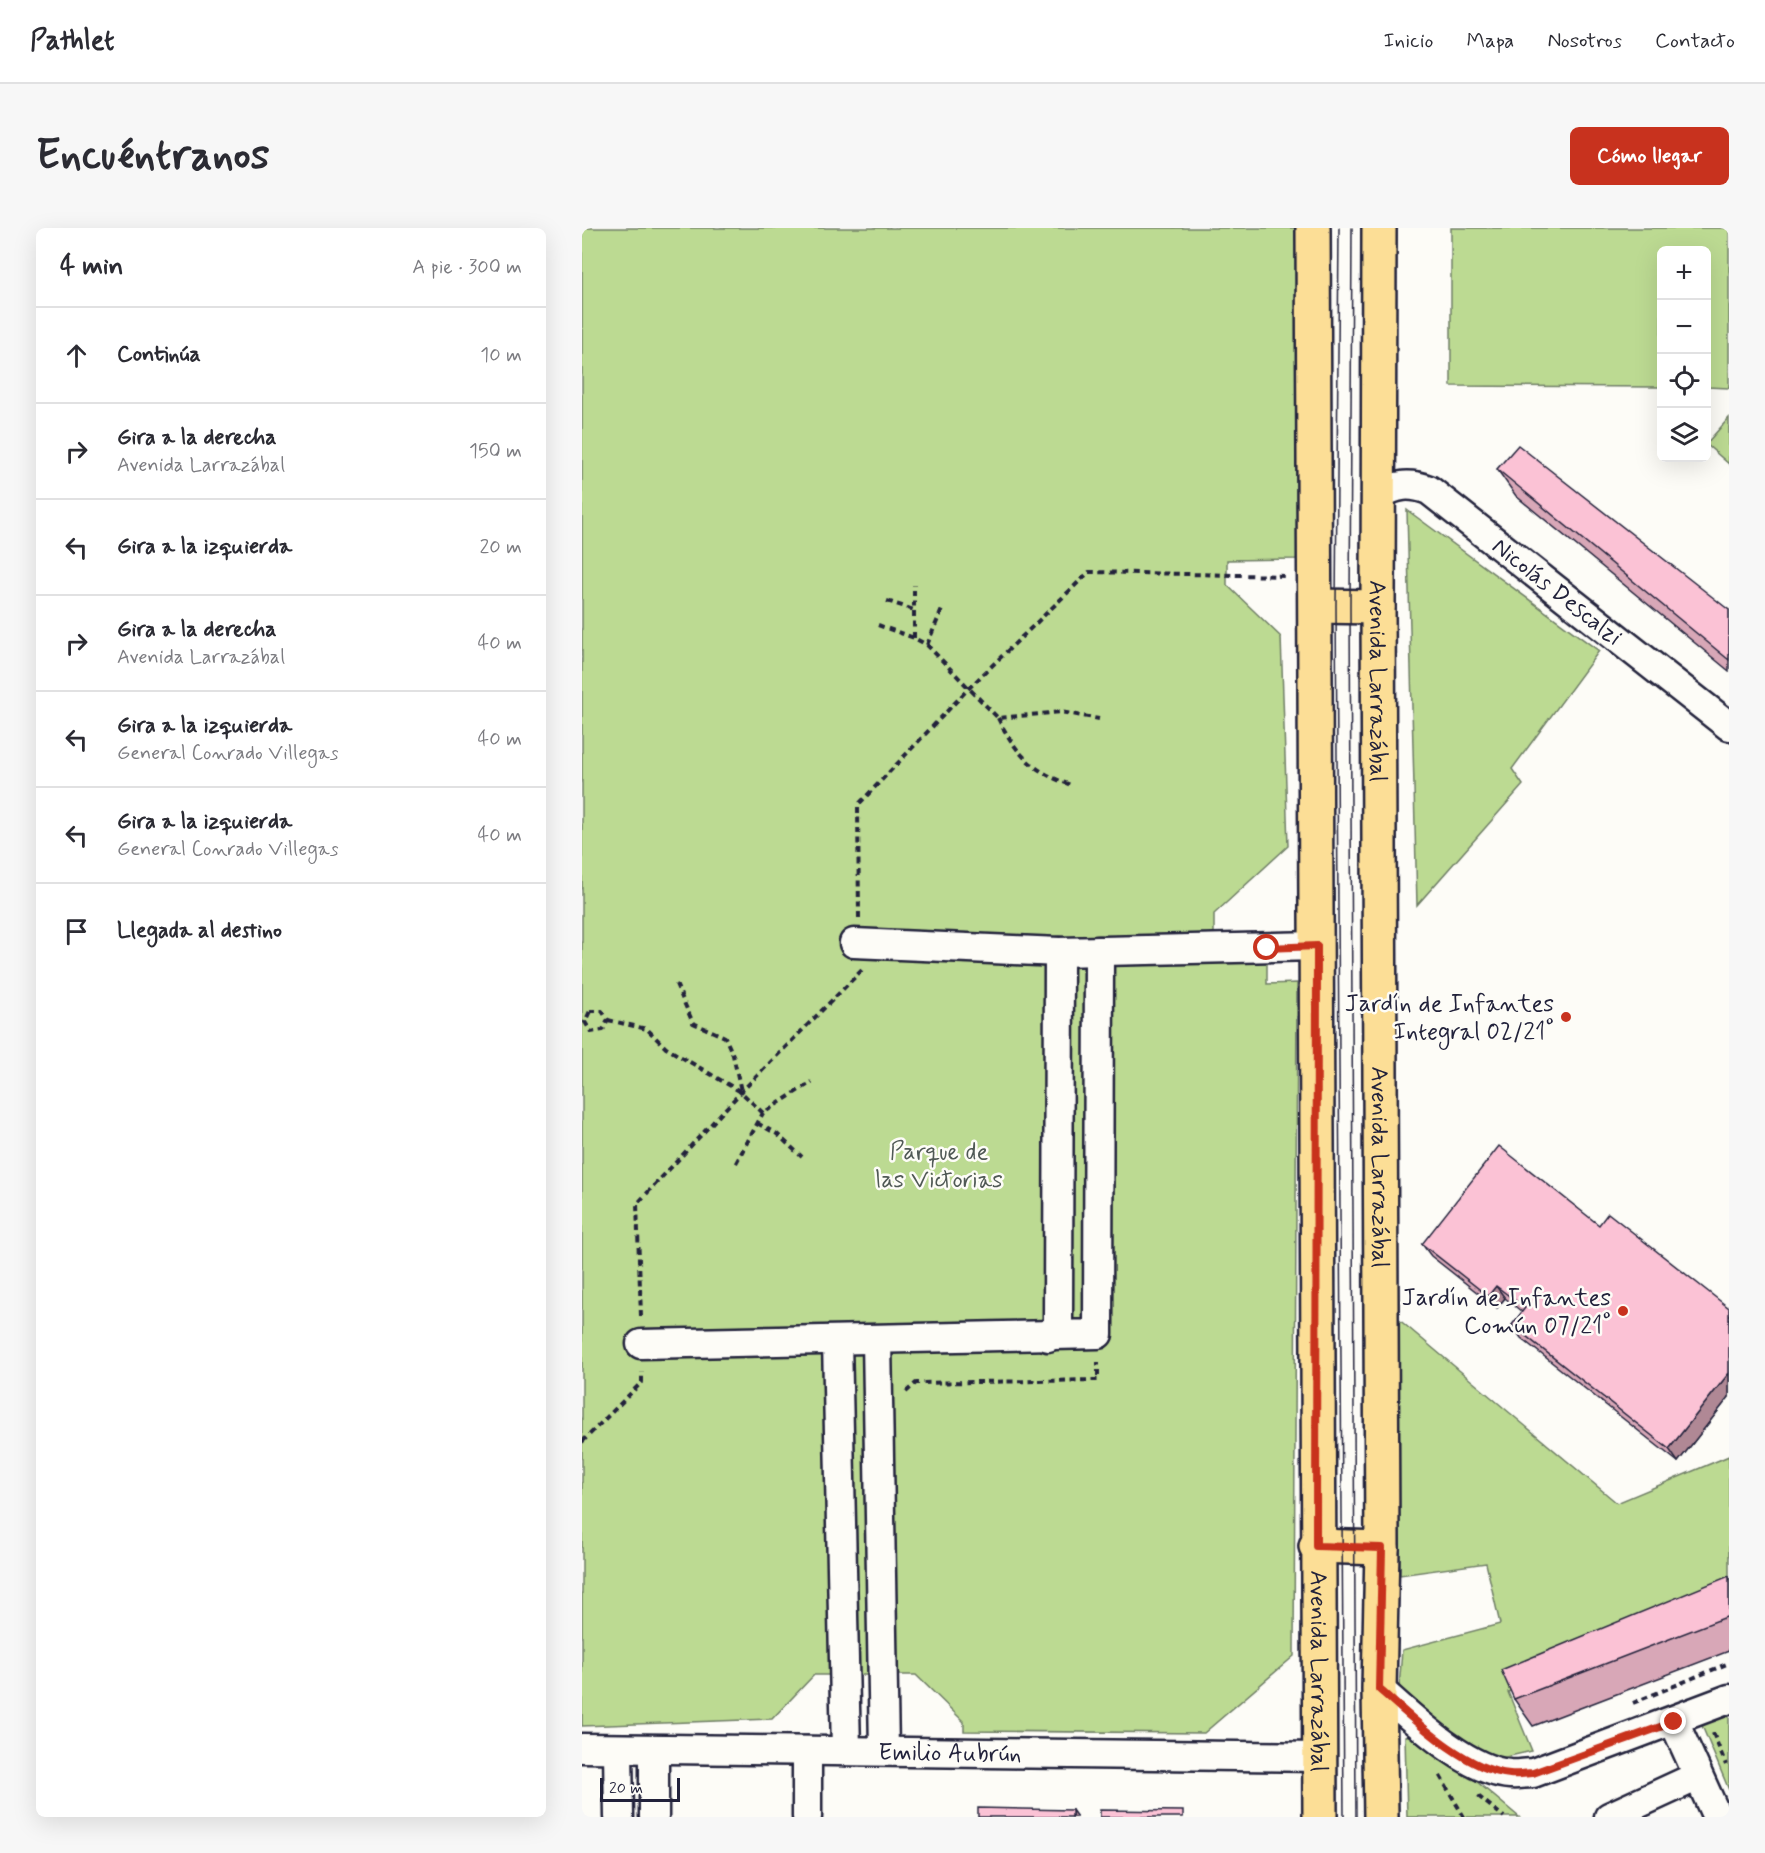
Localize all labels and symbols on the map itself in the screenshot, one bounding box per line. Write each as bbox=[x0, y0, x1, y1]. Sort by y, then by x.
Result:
street label: Nicolás Descalzi bbox=[1485, 531, 1628, 653]
street label: Avenida Larrazábal bbox=[1361, 580, 1393, 782]
route start bbox=[1253, 934, 1279, 960]
place label: Jardín de Infantes Integral 02/21° bbox=[1345, 989, 1554, 1050]
marker: Jardín de Infantes Integral 02/21° bbox=[1559, 1010, 1573, 1024]
street label: Avenida Larrazábal bbox=[1363, 1066, 1395, 1268]
park label: Parque de las Victorias bbox=[875, 1137, 1003, 1196]
place label: Jardín de Infantes Común 07/21° bbox=[1402, 1283, 1611, 1342]
marker: Jardín de Infantes Común 07/21° bbox=[1616, 1304, 1630, 1318]
street label: Avenida Larrazábal bbox=[1302, 1570, 1334, 1772]
route end bbox=[1660, 1708, 1686, 1734]
street label: Emilio Aubrún bbox=[878, 1738, 1022, 1770]
scale bar bbox=[600, 1775, 680, 1802]

